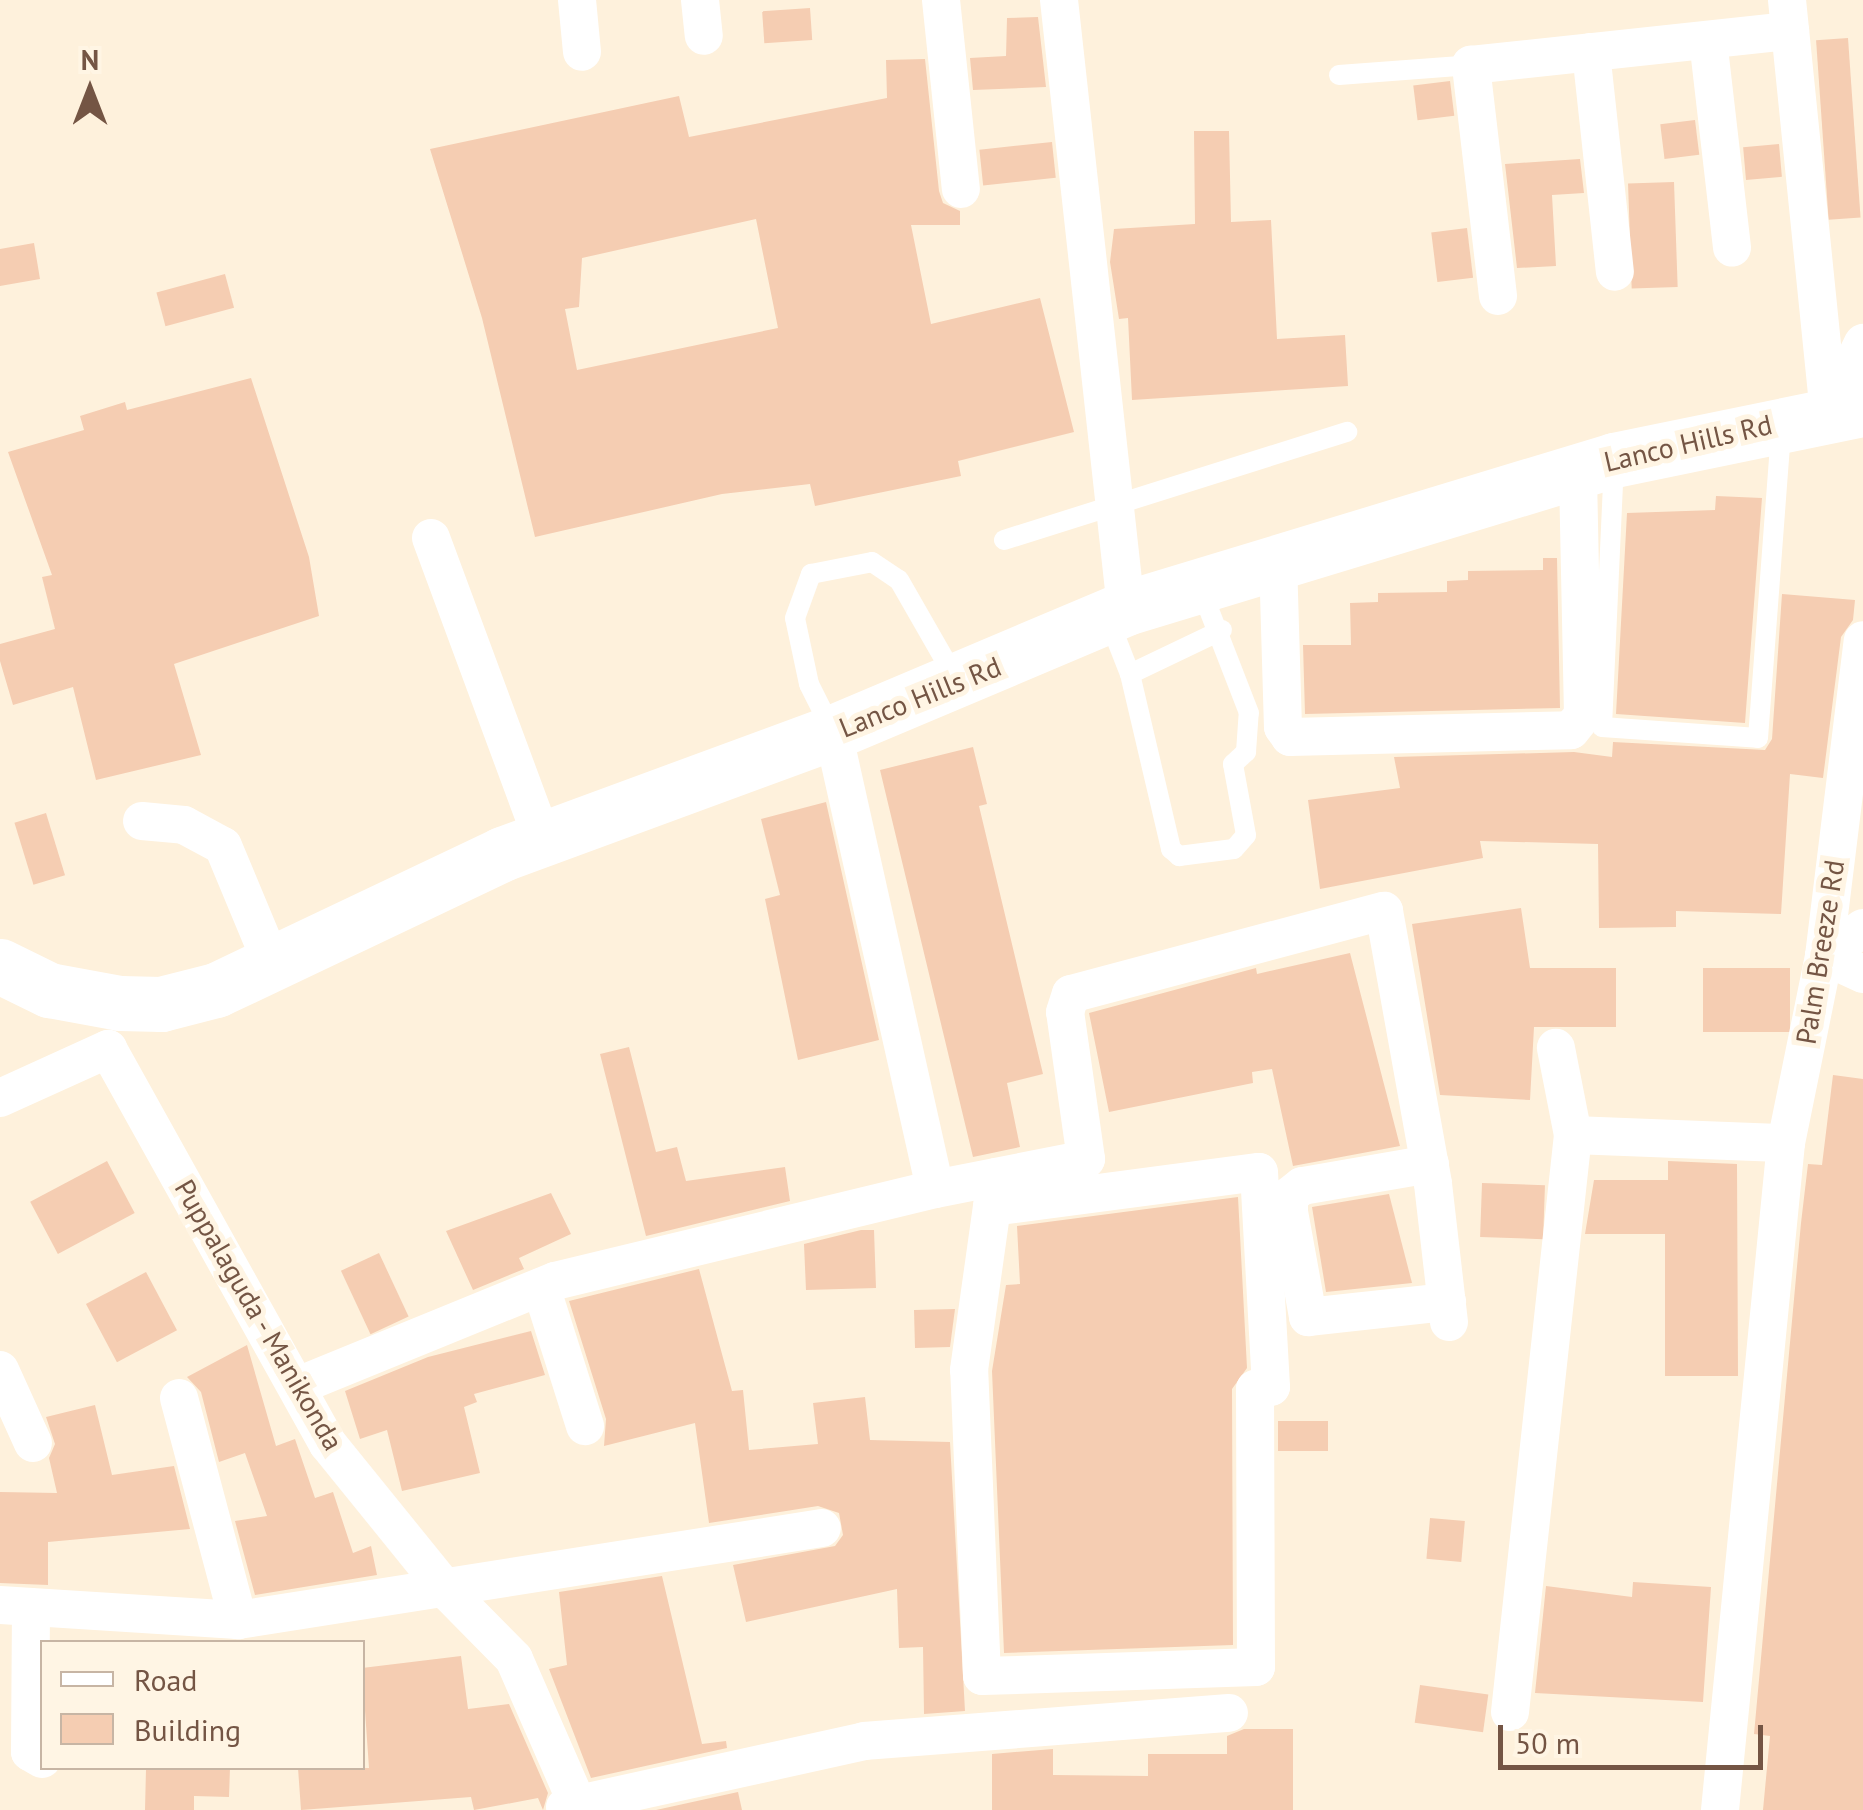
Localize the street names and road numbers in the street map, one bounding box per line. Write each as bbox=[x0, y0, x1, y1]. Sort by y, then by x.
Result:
street label: Lanco Hills Rd bbox=[1601, 407, 1775, 479]
street label: Lanco Hills Rd bbox=[834, 649, 1006, 745]
street label: Palm Breeze Rd bbox=[1789, 857, 1851, 1047]
street label: Puppalaguda - Manikonda bbox=[167, 1172, 351, 1458]

